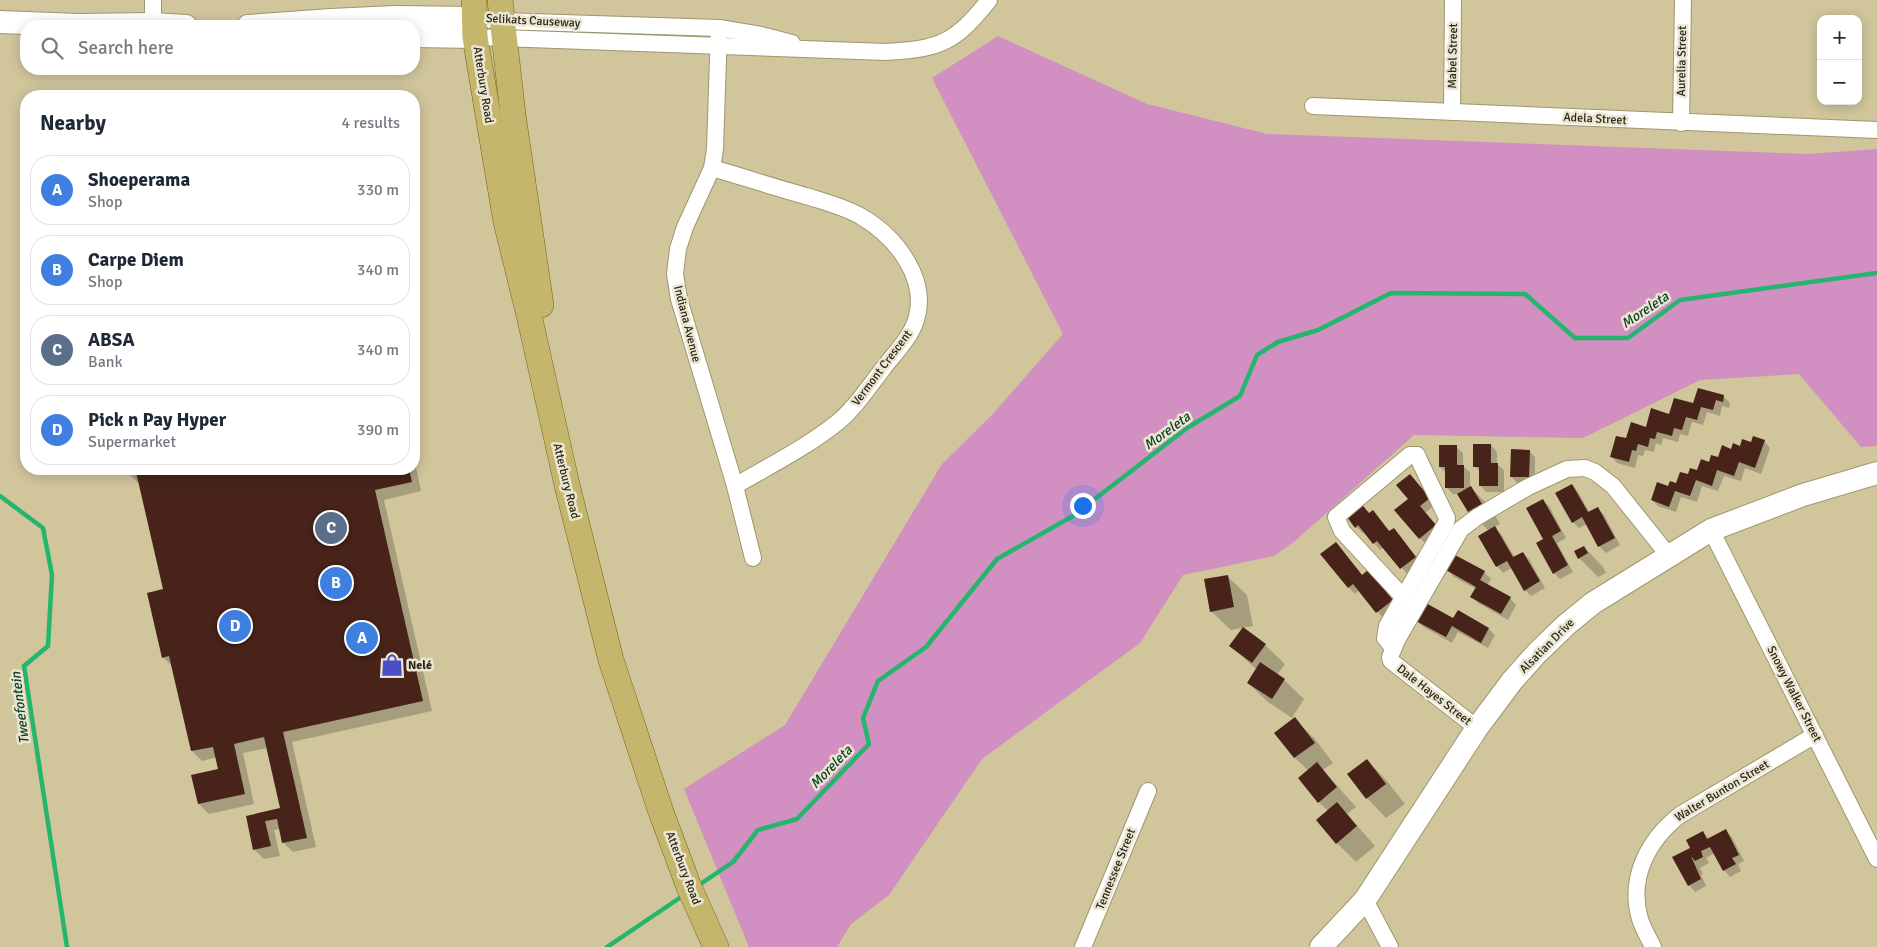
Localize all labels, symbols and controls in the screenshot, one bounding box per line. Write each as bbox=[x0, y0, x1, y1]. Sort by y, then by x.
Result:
street label: Selikats Causeway bbox=[485, 11, 581, 31]
map controls bbox=[1817, 15, 1862, 105]
button: + bbox=[1817, 15, 1862, 60]
search box bbox=[20, 20, 420, 75]
street label: Mabel Street bbox=[1445, 23, 1461, 89]
street label: Aurelia Street bbox=[1674, 26, 1690, 96]
icon: search bbox=[38, 34, 66, 62]
text: Search here bbox=[78, 36, 174, 60]
street label: Atterbury Road bbox=[470, 46, 496, 124]
button: − bbox=[1817, 60, 1862, 105]
text: Nearby bbox=[40, 110, 106, 136]
street label: Adela Street bbox=[1563, 110, 1627, 128]
text: 4 results bbox=[341, 113, 400, 133]
text: Shoeperama bbox=[88, 168, 190, 192]
text: A bbox=[52, 180, 62, 200]
text: 330 m bbox=[357, 180, 399, 200]
text: Shop bbox=[88, 192, 122, 212]
text: Carpe Diem bbox=[88, 248, 184, 272]
text: B bbox=[52, 260, 62, 280]
text: 340 m bbox=[357, 260, 399, 280]
text: Shop bbox=[88, 272, 122, 292]
street label: Indiana Avenue bbox=[670, 284, 704, 364]
water label: Moreleta bbox=[1618, 288, 1673, 332]
street label: Vermont Crescent bbox=[849, 327, 915, 409]
text: ABSA bbox=[88, 328, 135, 352]
text: C bbox=[52, 340, 62, 360]
text: 340 m bbox=[357, 340, 399, 360]
text: Bank bbox=[88, 352, 123, 372]
text: Pick n Pay Hyper bbox=[88, 408, 226, 432]
water label: Moreleta bbox=[1140, 408, 1194, 454]
text: D bbox=[52, 420, 62, 440]
text: 390 m bbox=[357, 420, 399, 440]
text: Supermarket bbox=[88, 432, 176, 452]
street label: Atterbury Road bbox=[549, 442, 583, 520]
your location bbox=[1070, 493, 1096, 519]
pin: C bbox=[315, 509, 347, 547]
pin: B bbox=[320, 564, 352, 602]
pin: D bbox=[219, 607, 251, 645]
street label: Alsatian Drive bbox=[1516, 615, 1578, 677]
pin: A bbox=[346, 619, 378, 657]
street label: Snowy Walker Street bbox=[1763, 643, 1825, 745]
shop icon: Nelé bbox=[379, 652, 405, 678]
place label: Nelé bbox=[408, 658, 432, 673]
street label: Dale Hayes Street bbox=[1394, 661, 1474, 729]
water label: Tweefontein bbox=[7, 671, 33, 745]
water label: Moreleta bbox=[806, 741, 856, 792]
street label: Walter Bunton Street bbox=[1672, 757, 1772, 825]
street label: Tennessee Street bbox=[1093, 826, 1139, 912]
street label: Atterbury Road bbox=[662, 829, 704, 907]

